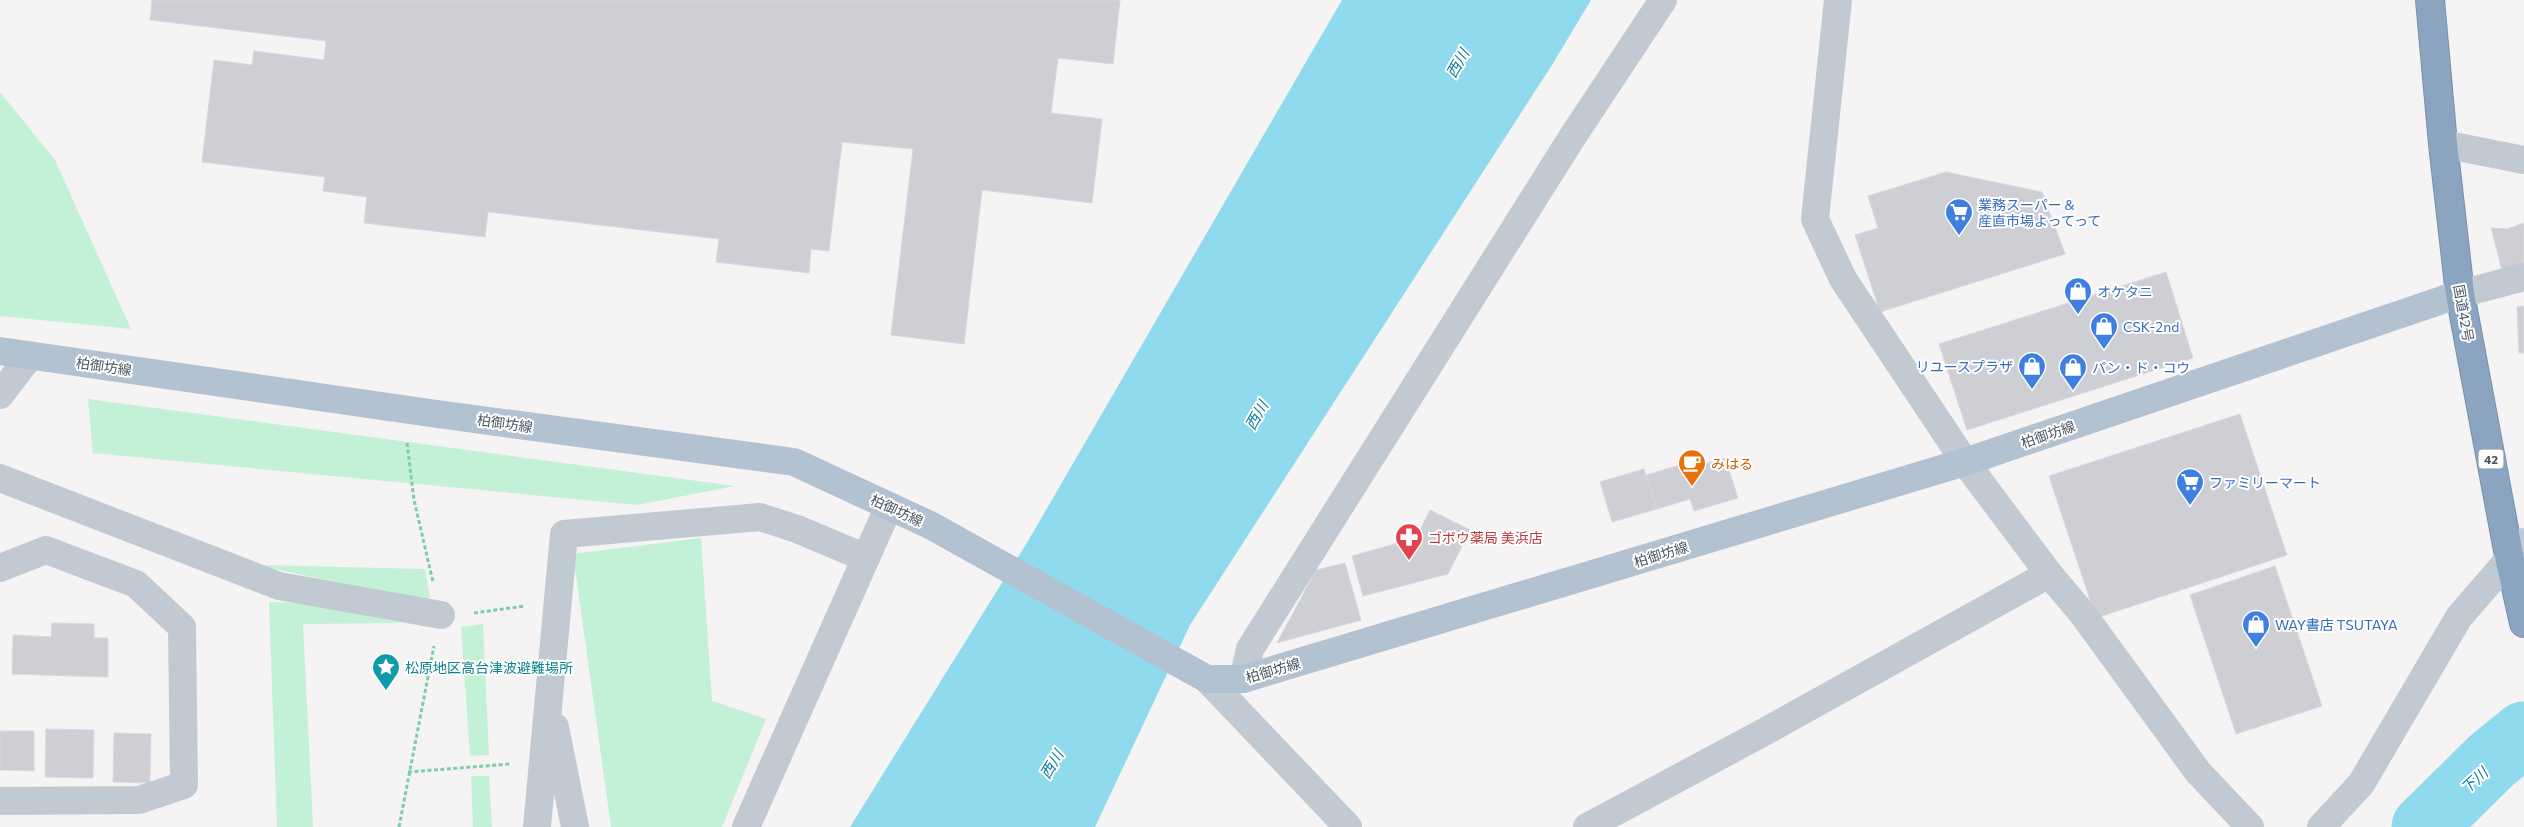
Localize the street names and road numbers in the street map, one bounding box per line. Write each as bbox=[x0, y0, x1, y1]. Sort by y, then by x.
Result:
street label: 国道42号 bbox=[2451, 283, 2477, 343]
street label: 柏御坊線 bbox=[75, 354, 133, 378]
street label: 柏御坊線 bbox=[476, 411, 534, 435]
street label: 柏御坊線 bbox=[2019, 417, 2077, 451]
road number: 42 bbox=[2478, 449, 2504, 468]
street label: 柏御坊線 bbox=[868, 490, 926, 530]
street label: 柏御坊線 bbox=[1632, 538, 1690, 570]
street label: 柏御坊線 bbox=[1244, 654, 1302, 686]

